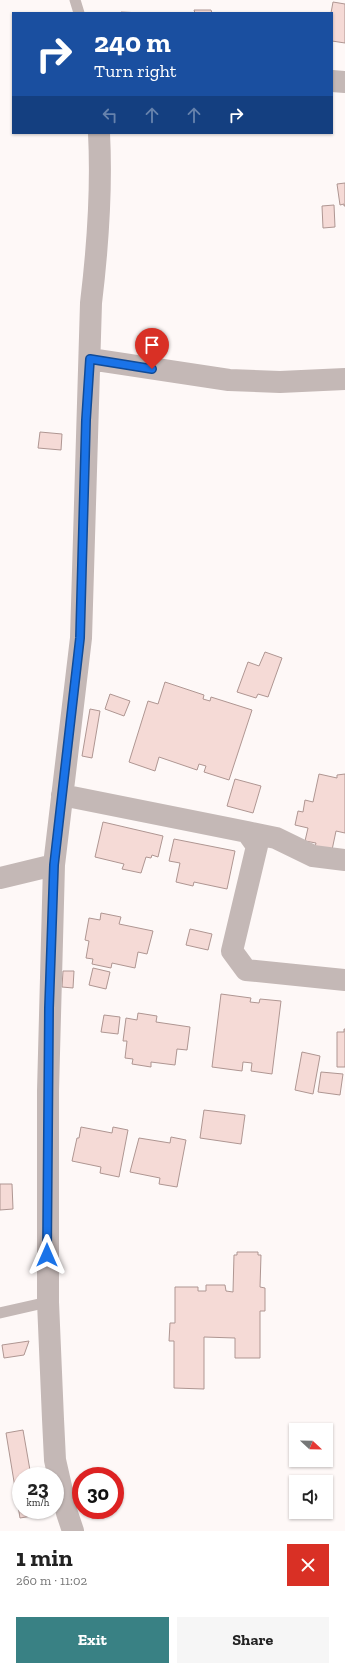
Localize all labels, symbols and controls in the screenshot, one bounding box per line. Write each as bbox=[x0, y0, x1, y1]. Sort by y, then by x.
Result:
text: 240 m bbox=[94, 26, 171, 59]
icon: right bbox=[28, 28, 80, 80]
text: Turn right bbox=[94, 60, 176, 82]
icon: left bbox=[99, 104, 121, 126]
icon: ahead bbox=[141, 104, 163, 126]
icon: ahead bbox=[183, 104, 205, 126]
icon: right bbox=[225, 104, 247, 126]
pin bbox=[135, 328, 169, 369]
icon: arrive bbox=[141, 334, 163, 356]
position arrow bbox=[26, 1234, 68, 1276]
north arrow bbox=[289, 1423, 333, 1467]
map controls bbox=[289, 1423, 333, 1519]
speed limit sign: 30 bbox=[72, 1467, 124, 1519]
button: sound bbox=[289, 1475, 333, 1519]
text: 23 bbox=[27, 1476, 49, 1500]
text: km/h bbox=[27, 1497, 49, 1509]
text: 1 min bbox=[16, 1543, 73, 1572]
button: close bbox=[287, 1544, 329, 1586]
text: 260 m · 11:02 bbox=[16, 1573, 87, 1588]
button: Exit bbox=[16, 1617, 169, 1663]
button: Share bbox=[177, 1617, 329, 1663]

